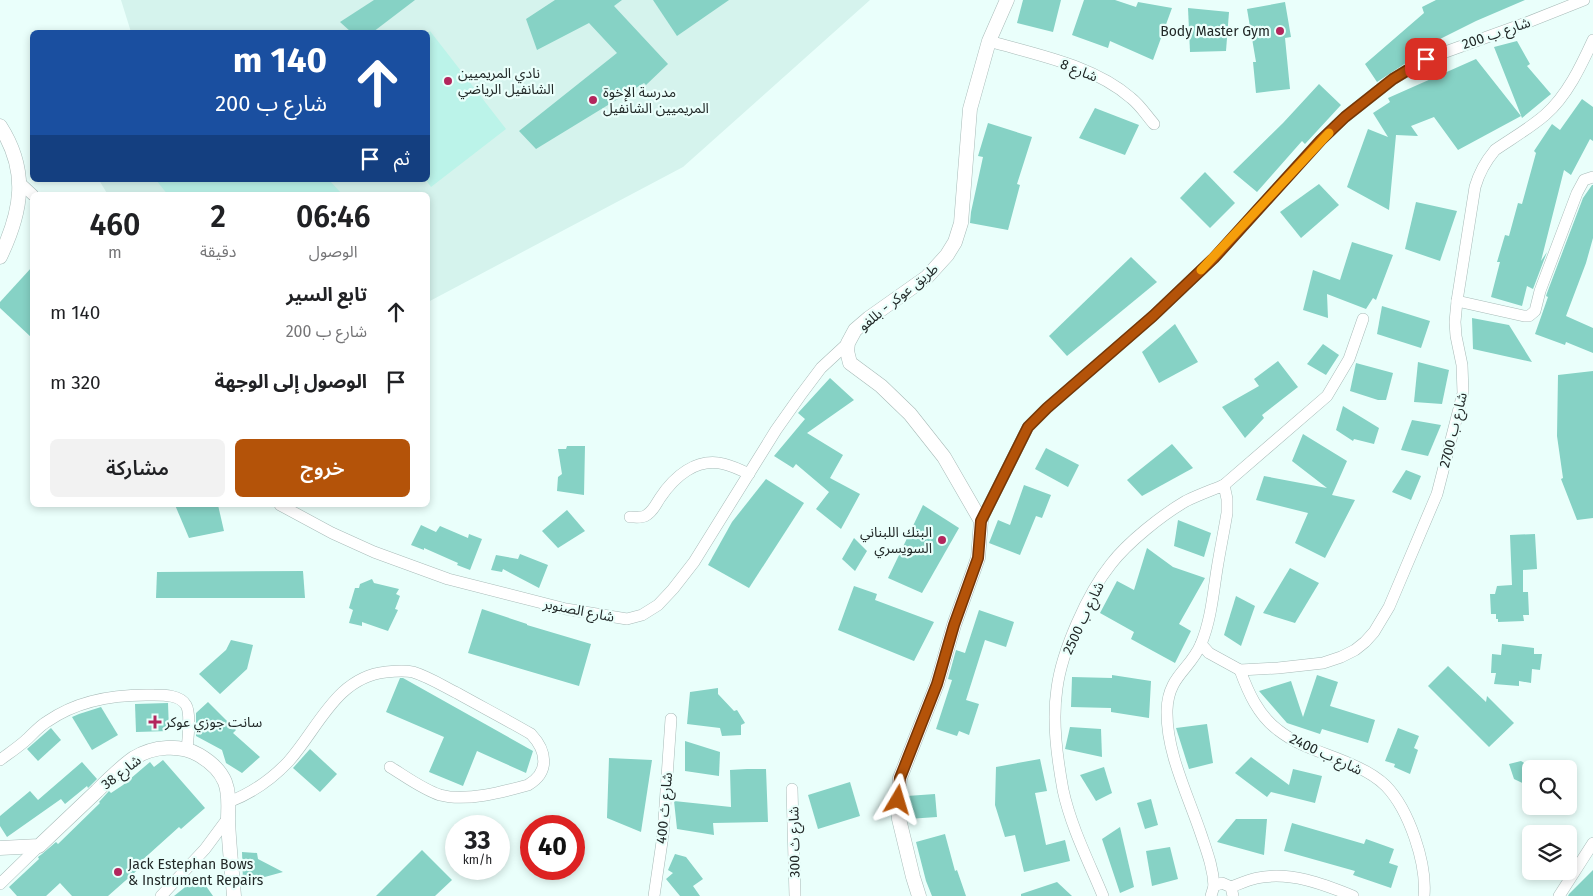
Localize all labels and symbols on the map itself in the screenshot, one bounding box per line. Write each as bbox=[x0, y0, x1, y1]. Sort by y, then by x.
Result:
street label: شارع ب 200 bbox=[1460, 14, 1533, 55]
place label: Body Master Gym bbox=[1160, 23, 1270, 40]
marker: Body Master Gym bbox=[1274, 25, 1286, 37]
pin bbox=[1405, 38, 1447, 80]
street label: شارع 8 bbox=[1057, 55, 1100, 87]
place label: نادي المريميين الشانفيل الرياضي bbox=[458, 65, 554, 100]
marker: نادي المريميين الشانفيل الرياضي bbox=[442, 75, 454, 87]
place label: مدرسة الإخوة المريميين الشانفيل bbox=[603, 84, 709, 117]
marker: مدرسة الإخوة المريميين الشانفيل bbox=[587, 94, 599, 106]
street label: طريق عوكر - بللفو bbox=[855, 260, 942, 335]
street label: شارع ب 2700 bbox=[1436, 391, 1473, 470]
place label: البنك اللبناني السويسري bbox=[860, 524, 932, 559]
marker: البنك اللبناني السويسري bbox=[936, 534, 948, 546]
street label: شارع ب 2500 bbox=[1059, 579, 1110, 658]
street label: شارع الصنوبر bbox=[541, 595, 616, 628]
place label: سانت جوزي عوكر bbox=[164, 714, 262, 733]
marker: سانت جوزي عوكر bbox=[149, 716, 161, 728]
street label: شارع ب 2400 bbox=[1286, 730, 1365, 781]
street label: شارع 38 bbox=[98, 752, 146, 795]
street label: شارع ث 400 bbox=[653, 772, 678, 845]
position arrow bbox=[871, 773, 923, 825]
street label: شارع ث 300 bbox=[785, 806, 806, 878]
speed limit sign: 40 bbox=[520, 815, 585, 880]
place label: Jack Estephan Bows & Instrument Repairs bbox=[128, 856, 264, 889]
marker: Jack Estephan Bows & Instrument Repairs bbox=[112, 866, 124, 878]

